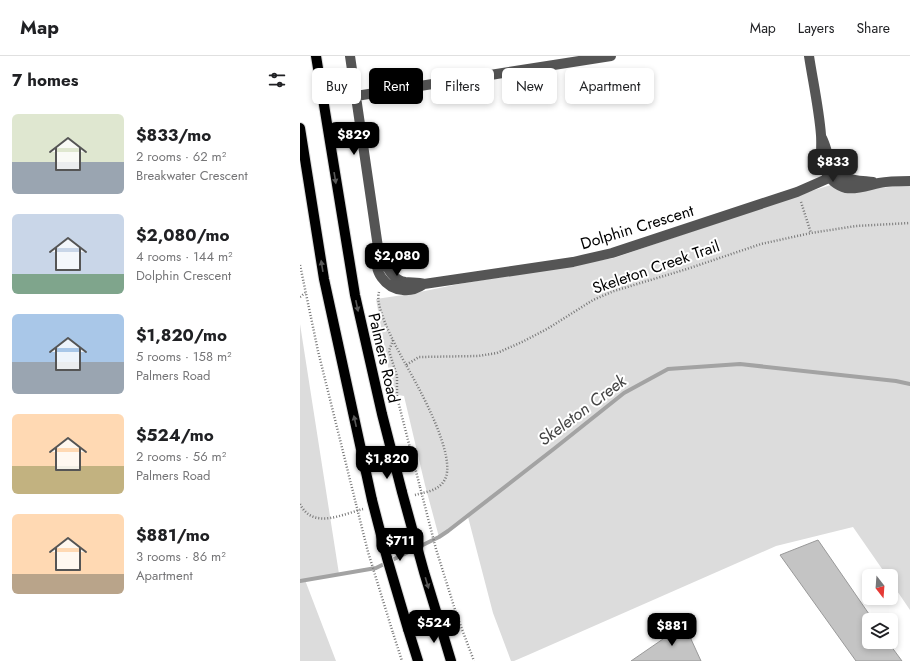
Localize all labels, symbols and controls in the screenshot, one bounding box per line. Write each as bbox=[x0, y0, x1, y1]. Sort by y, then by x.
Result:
text: Map bbox=[20, 14, 59, 41]
text: Map bbox=[750, 18, 776, 38]
text: Layers bbox=[798, 18, 834, 38]
text: Share bbox=[856, 18, 890, 38]
text: 7 homes bbox=[12, 68, 79, 92]
chip: Buy bbox=[312, 68, 361, 104]
chip: Rent bbox=[369, 68, 423, 104]
chip: Filters bbox=[431, 68, 494, 104]
chip: New bbox=[502, 68, 557, 104]
chip: Apartment bbox=[565, 68, 654, 104]
icon: filters bbox=[266, 69, 288, 91]
pin: $829 bbox=[330, 122, 378, 156]
text: $833/mo bbox=[136, 123, 211, 147]
text: $829 bbox=[337, 125, 371, 144]
icon: home bbox=[44, 130, 92, 178]
text: 2 rooms · 62 m² bbox=[136, 147, 226, 166]
pin: $833 bbox=[809, 149, 857, 183]
text: $833 bbox=[817, 152, 849, 171]
text: Breakwater Crescent bbox=[136, 166, 248, 185]
one-way arrow bbox=[332, 171, 338, 184]
street label: Dolphin Crescent bbox=[578, 199, 697, 255]
text: $2,080/mo bbox=[136, 223, 230, 247]
icon: home bbox=[44, 230, 92, 278]
street label: Skeleton Creek Trail bbox=[589, 234, 723, 300]
pin: $2,080 bbox=[364, 243, 430, 277]
text: $2,080 bbox=[374, 246, 420, 265]
text: 4 rooms · 144 m² bbox=[136, 247, 233, 266]
one-way arrow bbox=[319, 260, 325, 272]
text: Dolphin Crescent bbox=[136, 266, 231, 285]
one-way arrow bbox=[355, 299, 361, 312]
street label: Palmers Road bbox=[362, 311, 406, 405]
text: $1,820/mo bbox=[136, 323, 227, 347]
icon: home bbox=[44, 330, 92, 378]
text: 5 rooms · 158 m² bbox=[136, 347, 232, 366]
text: Palmers Road bbox=[136, 366, 210, 385]
water label: Skeleton Creek bbox=[533, 369, 632, 451]
one-way arrow bbox=[352, 414, 358, 427]
text: $524/mo bbox=[136, 423, 214, 447]
icon: home bbox=[44, 430, 92, 478]
pin: $1,820 bbox=[354, 446, 420, 480]
text: 2 rooms · 56 m² bbox=[136, 447, 226, 466]
text: $1,820 bbox=[365, 449, 409, 468]
text: Palmers Road bbox=[136, 466, 210, 485]
text: $881/mo bbox=[136, 523, 210, 547]
pin: $711 bbox=[376, 528, 424, 562]
icon: home bbox=[44, 530, 92, 578]
text: $711 bbox=[385, 531, 415, 550]
text: 3 rooms · 86 m² bbox=[136, 547, 226, 566]
text: Apartment bbox=[136, 566, 193, 585]
north arrow bbox=[862, 569, 898, 605]
map controls bbox=[862, 569, 898, 649]
one-way arrow bbox=[424, 578, 430, 590]
pin: $524 bbox=[410, 610, 458, 644]
text: $524 bbox=[417, 613, 451, 632]
pin: $881 bbox=[648, 613, 696, 647]
button: layers bbox=[862, 613, 898, 649]
text: $881 bbox=[656, 616, 688, 635]

